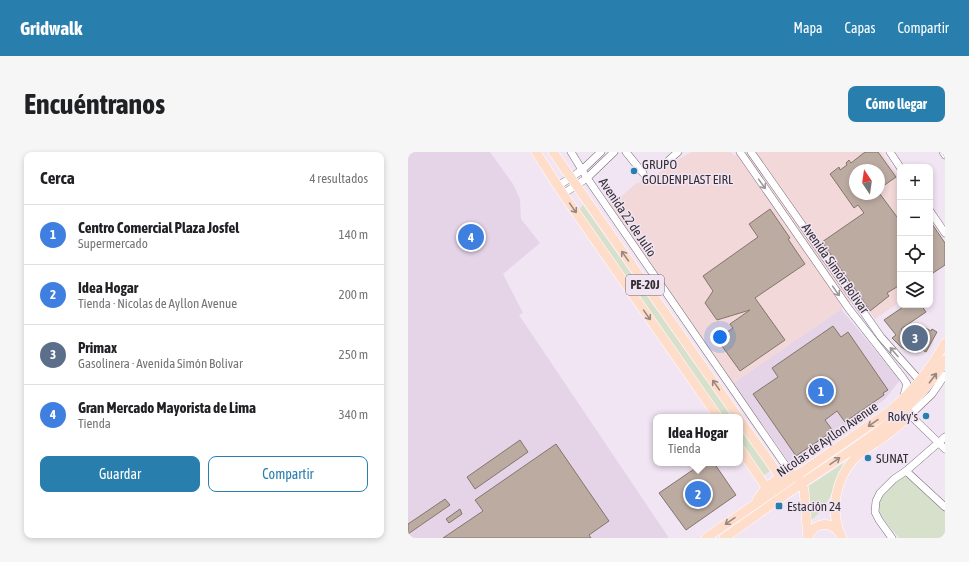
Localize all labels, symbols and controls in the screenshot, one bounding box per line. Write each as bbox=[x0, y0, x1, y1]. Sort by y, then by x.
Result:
text: Gridwalk bbox=[20, 17, 82, 39]
text: Mapa bbox=[794, 20, 823, 36]
text: Capas bbox=[845, 20, 876, 36]
text: Compartir bbox=[898, 20, 949, 36]
button: Cómo llegar bbox=[848, 86, 945, 122]
text: Encuéntranos bbox=[24, 88, 165, 120]
place label: GRUPO GOLDENPLAST EIRL bbox=[642, 157, 733, 187]
north arrow bbox=[849, 164, 885, 200]
map controls bbox=[897, 164, 933, 308]
button: + bbox=[897, 164, 933, 200]
marker: GRUPO GOLDENPLAST EIRL bbox=[629, 166, 639, 176]
text: Cerca bbox=[40, 168, 75, 188]
text: 4 resultados bbox=[309, 171, 368, 186]
street label: Avenida 22 de Julio bbox=[596, 175, 659, 259]
one-way arrow bbox=[758, 178, 766, 189]
button: − bbox=[897, 200, 933, 236]
one-way arrow bbox=[569, 202, 577, 213]
text: Centro Comercial Plaza Josfel bbox=[78, 219, 239, 236]
street label: Avenida Simón Bolivar bbox=[799, 220, 872, 316]
pin: 4 bbox=[458, 222, 484, 252]
text: 1 bbox=[50, 227, 56, 242]
text: 140 m bbox=[339, 227, 368, 242]
text: Supermercado bbox=[78, 236, 148, 251]
button: locate bbox=[897, 236, 933, 272]
one-way arrow bbox=[621, 250, 629, 261]
button: layers bbox=[897, 272, 933, 308]
road number: PE-20J bbox=[626, 275, 664, 295]
text: Idea Hogar bbox=[78, 279, 138, 296]
one-way arrow bbox=[832, 285, 840, 296]
text: 2 bbox=[50, 287, 56, 302]
text: 200 m bbox=[339, 287, 368, 302]
text: Tienda · Nicolas de Ayllon Avenue bbox=[78, 296, 237, 311]
one-way arrow bbox=[643, 309, 651, 320]
pin: 3 bbox=[902, 323, 928, 353]
your location bbox=[710, 327, 730, 347]
text: Primax bbox=[78, 339, 117, 356]
text: 3 bbox=[50, 347, 56, 362]
text: 250 m bbox=[339, 347, 368, 362]
one-way arrow bbox=[889, 347, 898, 357]
text: Gasolinera · Avenida Simón Bolivar bbox=[78, 356, 243, 371]
one-way arrow bbox=[929, 372, 937, 383]
pin: 1 bbox=[808, 376, 834, 406]
one-way arrow bbox=[712, 380, 720, 391]
text: Gran Mercado Mayorista de Lima bbox=[78, 399, 256, 416]
street label: Nicolas de Ayllon Avenue bbox=[774, 399, 881, 480]
text: 4 bbox=[50, 407, 56, 422]
text: 340 m bbox=[339, 407, 368, 422]
place label: Roky's bbox=[888, 409, 918, 424]
marker: Roky's bbox=[921, 411, 931, 421]
popup bbox=[653, 414, 743, 466]
text: Tienda bbox=[78, 416, 111, 431]
one-way arrow bbox=[868, 419, 879, 427]
text: Idea Hogar bbox=[668, 424, 728, 441]
text: Tienda bbox=[668, 441, 701, 456]
place label: SUNAT bbox=[876, 451, 909, 466]
marker: SUNAT bbox=[863, 453, 873, 463]
button: Guardar bbox=[40, 456, 200, 492]
button: Compartir bbox=[208, 456, 368, 492]
one-way arrow bbox=[829, 457, 840, 465]
pin: 2 bbox=[685, 479, 711, 509]
place label: Estación 24 bbox=[787, 499, 841, 514]
marker: Estación 24 bbox=[774, 501, 784, 511]
one-way arrow bbox=[725, 517, 736, 525]

